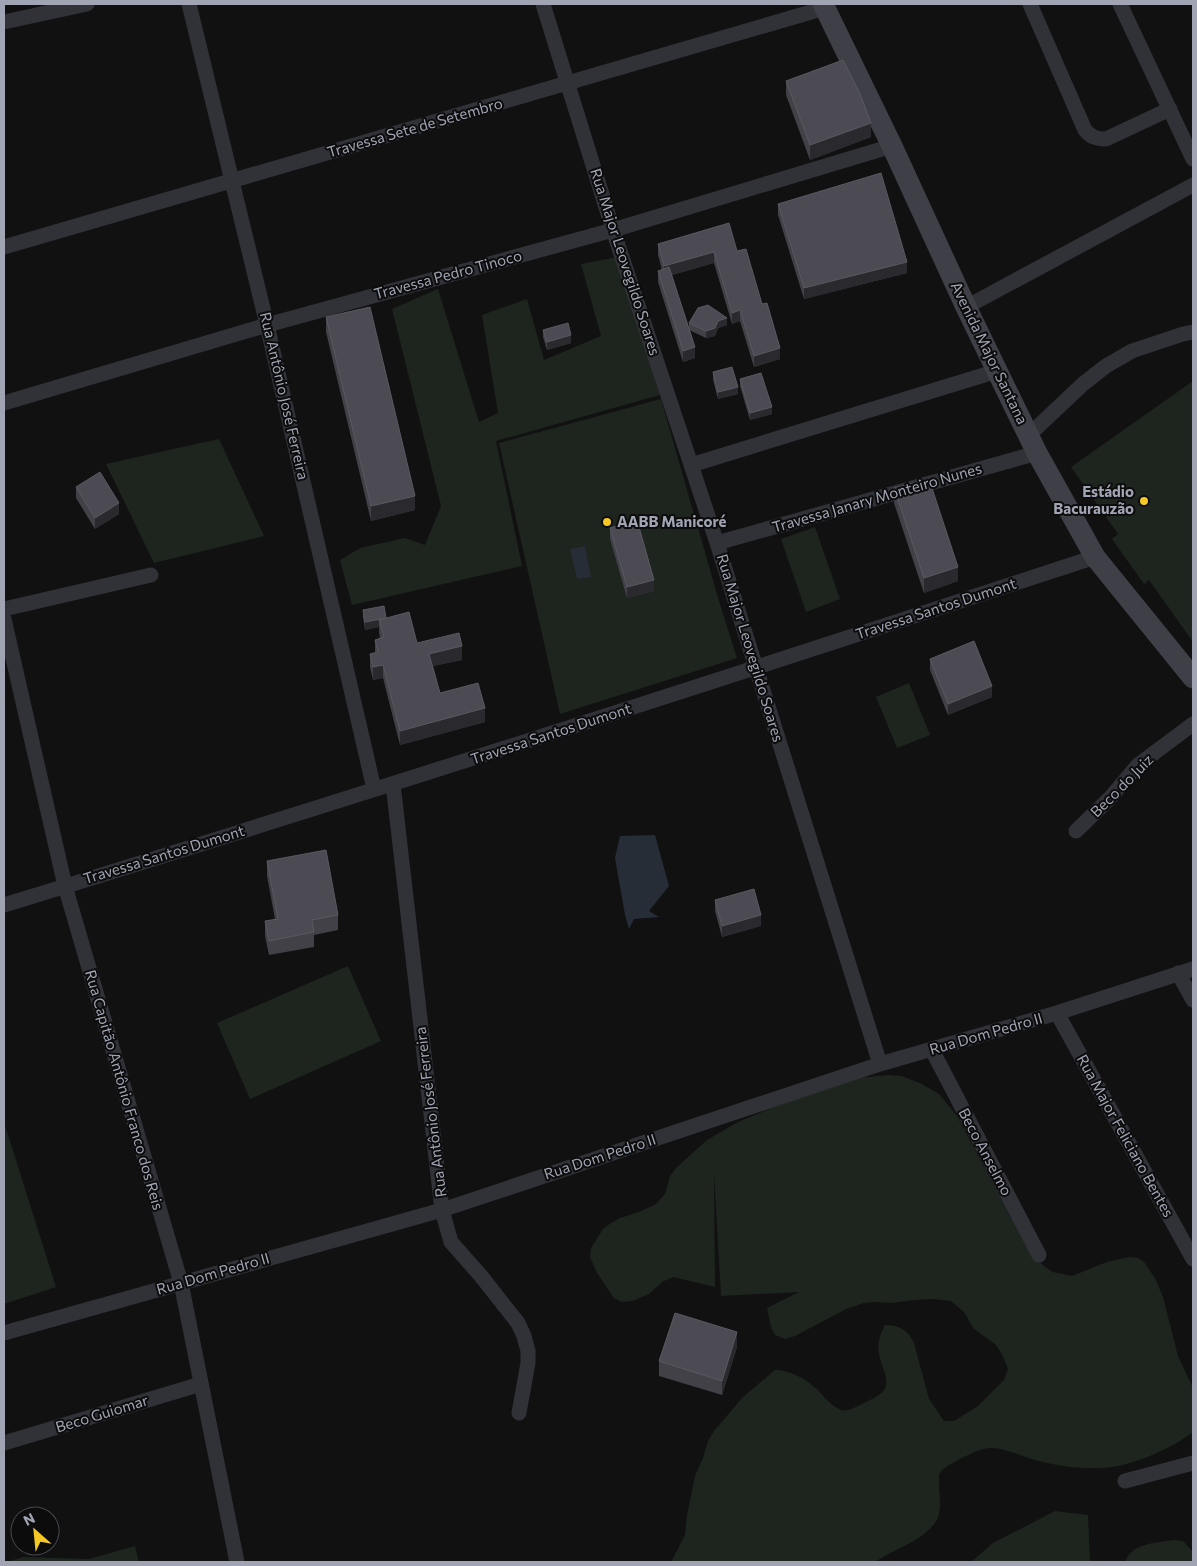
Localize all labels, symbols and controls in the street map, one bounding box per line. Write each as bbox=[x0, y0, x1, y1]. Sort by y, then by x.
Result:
street label: Travessa Sete de Setembro bbox=[325, 93, 505, 161]
street label: Rua Major Leovegildo Soares bbox=[587, 166, 665, 358]
street label: Travessa Pedro Tinoco bbox=[372, 246, 524, 302]
street label: Avenida Major Santana bbox=[948, 278, 1032, 427]
street label: Rua Antônio José Ferreira bbox=[257, 310, 313, 481]
street label: Travessa Janary Monteiro Nunes bbox=[770, 458, 984, 536]
place label: Estádio Bacurauzão bbox=[1053, 482, 1134, 517]
marker: Estádio Bacurauzão bbox=[1138, 495, 1150, 507]
place label: AABB Manicoré bbox=[617, 512, 727, 530]
marker: AABB Manicoré bbox=[601, 516, 613, 528]
street label: Rua Major Leovegildo Soares bbox=[714, 552, 788, 744]
street label: Travessa Santos Dumont bbox=[853, 574, 1018, 643]
street label: Travessa Santos Dumont bbox=[468, 699, 633, 768]
street label: Beco do Juiz bbox=[1086, 750, 1156, 820]
street label: Travessa Santos Dumont bbox=[81, 821, 246, 887]
street label: Rua Capitão Antônio Franco dos Reis bbox=[82, 967, 168, 1212]
street label: Rua Dom Pedro II bbox=[927, 1008, 1044, 1058]
street label: Rua Antônio José Ferreira bbox=[411, 1026, 449, 1198]
street label: Rua Major Feliciano Bentes bbox=[1074, 1051, 1178, 1220]
street label: Beco Anselmo bbox=[955, 1105, 1016, 1198]
street label: Rua Dom Pedro II bbox=[541, 1129, 658, 1183]
street label: Rua Dom Pedro II bbox=[154, 1248, 271, 1298]
street label: Beco Guiomar bbox=[53, 1390, 150, 1436]
north arrow bbox=[10, 1506, 60, 1556]
text: N bbox=[20, 1509, 37, 1529]

